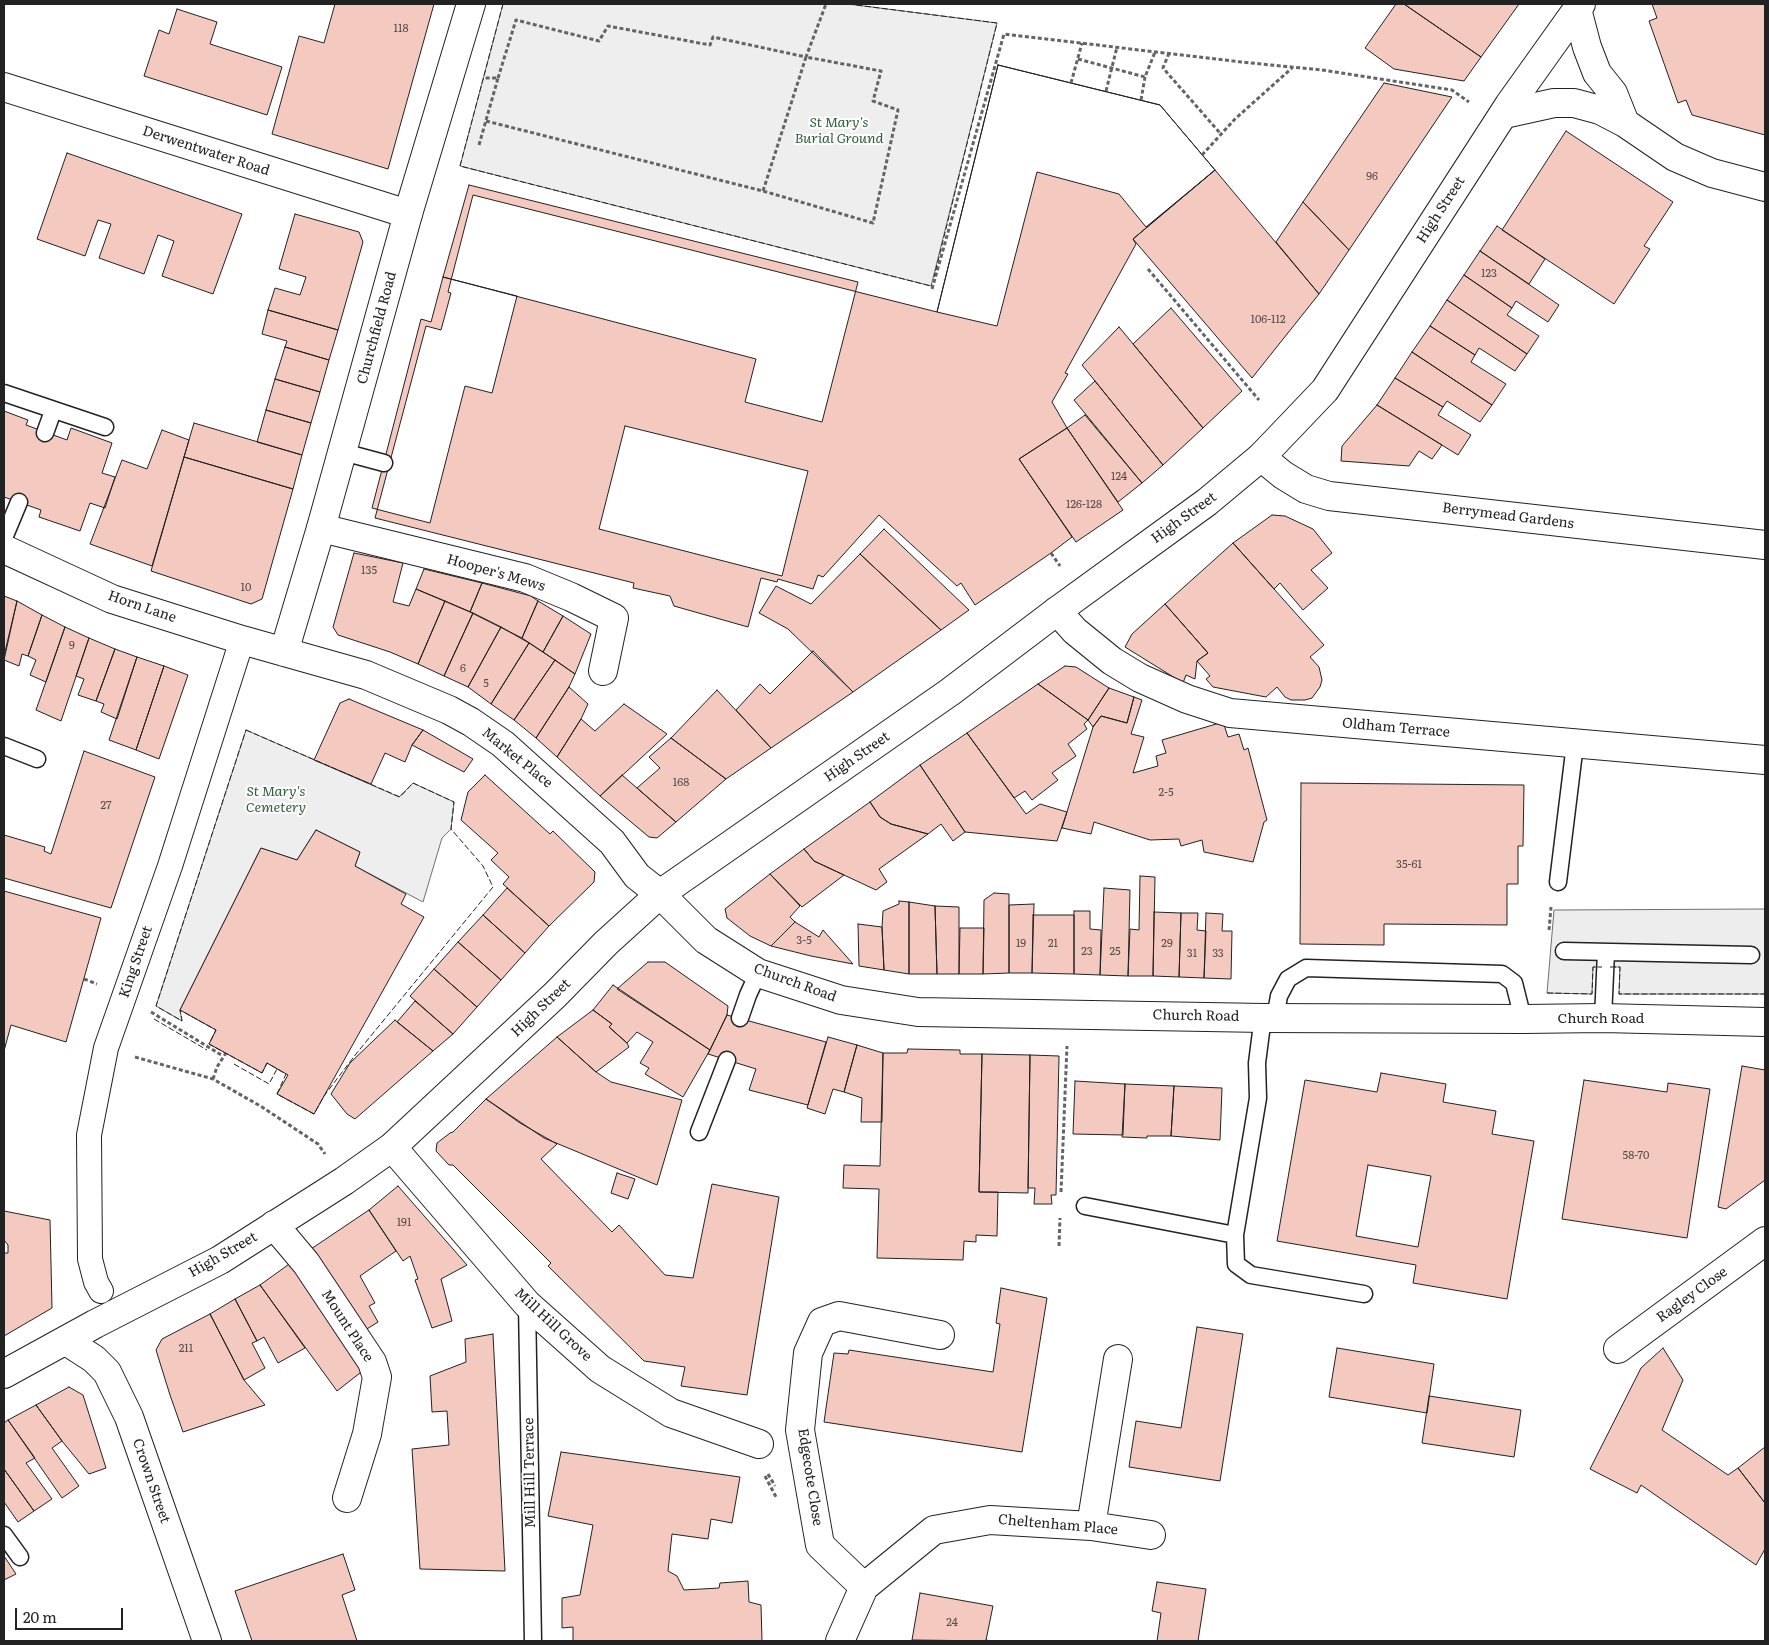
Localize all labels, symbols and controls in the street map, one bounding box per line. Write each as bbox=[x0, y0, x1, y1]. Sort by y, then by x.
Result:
house number: 118 bbox=[393, 22, 409, 36]
park label: St Mary's Burial Ground bbox=[794, 115, 884, 148]
street label: Derwentwater Road bbox=[140, 123, 272, 179]
house number: 96 bbox=[1366, 170, 1378, 184]
street label: High Street bbox=[1413, 173, 1469, 247]
house number: 123 bbox=[1481, 267, 1497, 281]
street label: Churchfield Road bbox=[354, 270, 400, 386]
house number: 106-112 bbox=[1250, 313, 1286, 327]
house number: 124 bbox=[1111, 470, 1127, 484]
street label: High Street bbox=[1148, 489, 1220, 547]
house number: 126-128 bbox=[1066, 498, 1102, 512]
street label: Berrymead Gardens bbox=[1441, 500, 1575, 532]
street label: Hooper's Mews bbox=[445, 551, 547, 595]
house number: 135 bbox=[361, 564, 377, 578]
house number: 10 bbox=[241, 581, 251, 595]
street label: Horn Lane bbox=[106, 587, 178, 627]
house number: 9 bbox=[69, 639, 75, 653]
house number: 6 bbox=[460, 662, 466, 676]
house number: 5 bbox=[483, 677, 489, 691]
street label: Oldham Terrace bbox=[1341, 715, 1451, 741]
street label: Market Place bbox=[478, 724, 556, 792]
street label: High Street bbox=[821, 728, 893, 786]
house number: 168 bbox=[673, 776, 689, 790]
park label: St Mary's Cemetery bbox=[246, 784, 306, 816]
house number: 2-5 bbox=[1158, 786, 1174, 800]
house number: 27 bbox=[100, 799, 112, 813]
house number: 35-61 bbox=[1396, 858, 1422, 872]
street label: King Street bbox=[116, 924, 156, 1000]
house number: 3-5 bbox=[796, 934, 812, 948]
house number: 19 bbox=[1016, 937, 1026, 951]
house number: 21 bbox=[1048, 937, 1058, 951]
house number: 29 bbox=[1161, 937, 1173, 951]
house number: 23 bbox=[1081, 945, 1093, 959]
house number: 25 bbox=[1109, 945, 1121, 959]
house number: 31 bbox=[1187, 947, 1197, 961]
house number: 33 bbox=[1212, 947, 1224, 961]
street label: Church Road bbox=[751, 960, 839, 1006]
street label: High Street bbox=[508, 975, 574, 1041]
street label: Church Road bbox=[1152, 1007, 1240, 1025]
street label: Church Road bbox=[1558, 1011, 1644, 1027]
house number: 58-70 bbox=[1623, 1149, 1649, 1163]
house number: 191 bbox=[397, 1216, 411, 1230]
street label: High Street bbox=[186, 1229, 260, 1281]
street label: Ragley Close bbox=[1653, 1264, 1731, 1326]
street label: Mill Hill Grove bbox=[511, 1285, 595, 1365]
street label: Mount Place bbox=[317, 1287, 377, 1365]
house number: 211 bbox=[179, 1342, 193, 1356]
street label: Mill Hill Terrace bbox=[521, 1418, 539, 1528]
street label: Edgecote Close bbox=[794, 1427, 826, 1527]
street label: Crown Street bbox=[129, 1436, 173, 1526]
street label: Cheltenham Place bbox=[997, 1511, 1119, 1539]
scale bar bbox=[18, 1598, 125, 1630]
text: 20 m bbox=[23, 1605, 57, 1628]
house number: 24 bbox=[946, 1616, 958, 1630]

